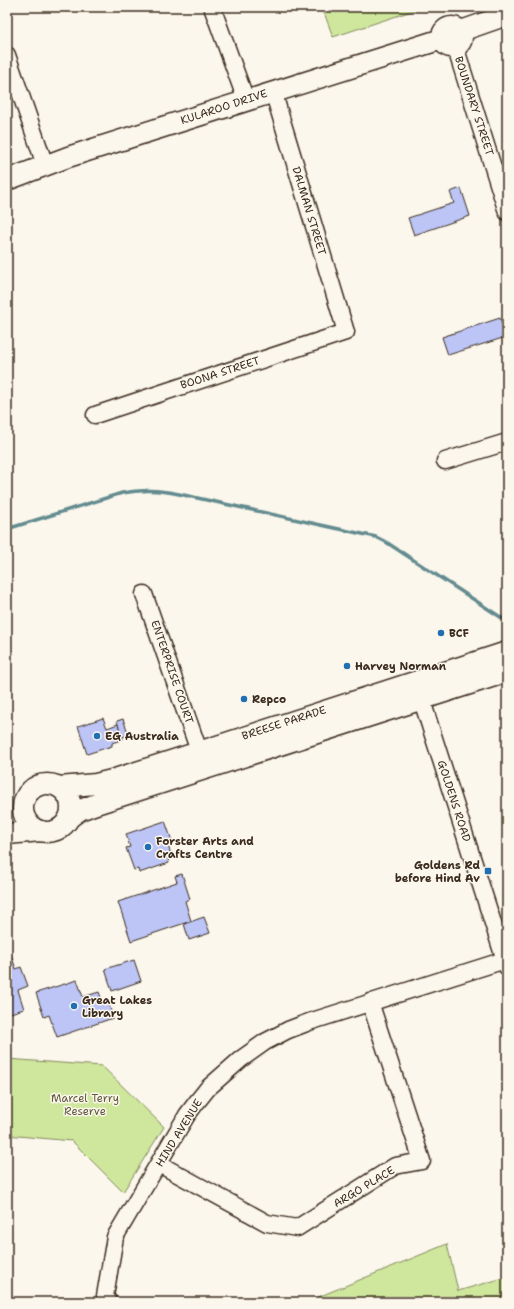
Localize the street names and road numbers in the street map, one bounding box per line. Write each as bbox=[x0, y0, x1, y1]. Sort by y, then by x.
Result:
street label: BOUNDARY STREET bbox=[451, 54, 497, 158]
street label: KULAROO DRIVE bbox=[179, 86, 269, 128]
street label: DALMAN STREET bbox=[288, 165, 330, 257]
street label: BOONA STREET bbox=[178, 353, 262, 393]
street label: ENTERPRISE COURT bbox=[147, 618, 197, 726]
street label: BREESE PARADE bbox=[240, 702, 328, 744]
street label: GOLDENS ROAD bbox=[434, 758, 474, 844]
street label: HIND AVENUE bbox=[152, 1096, 206, 1170]
street label: ARGO PLACE bbox=[331, 1163, 398, 1211]

